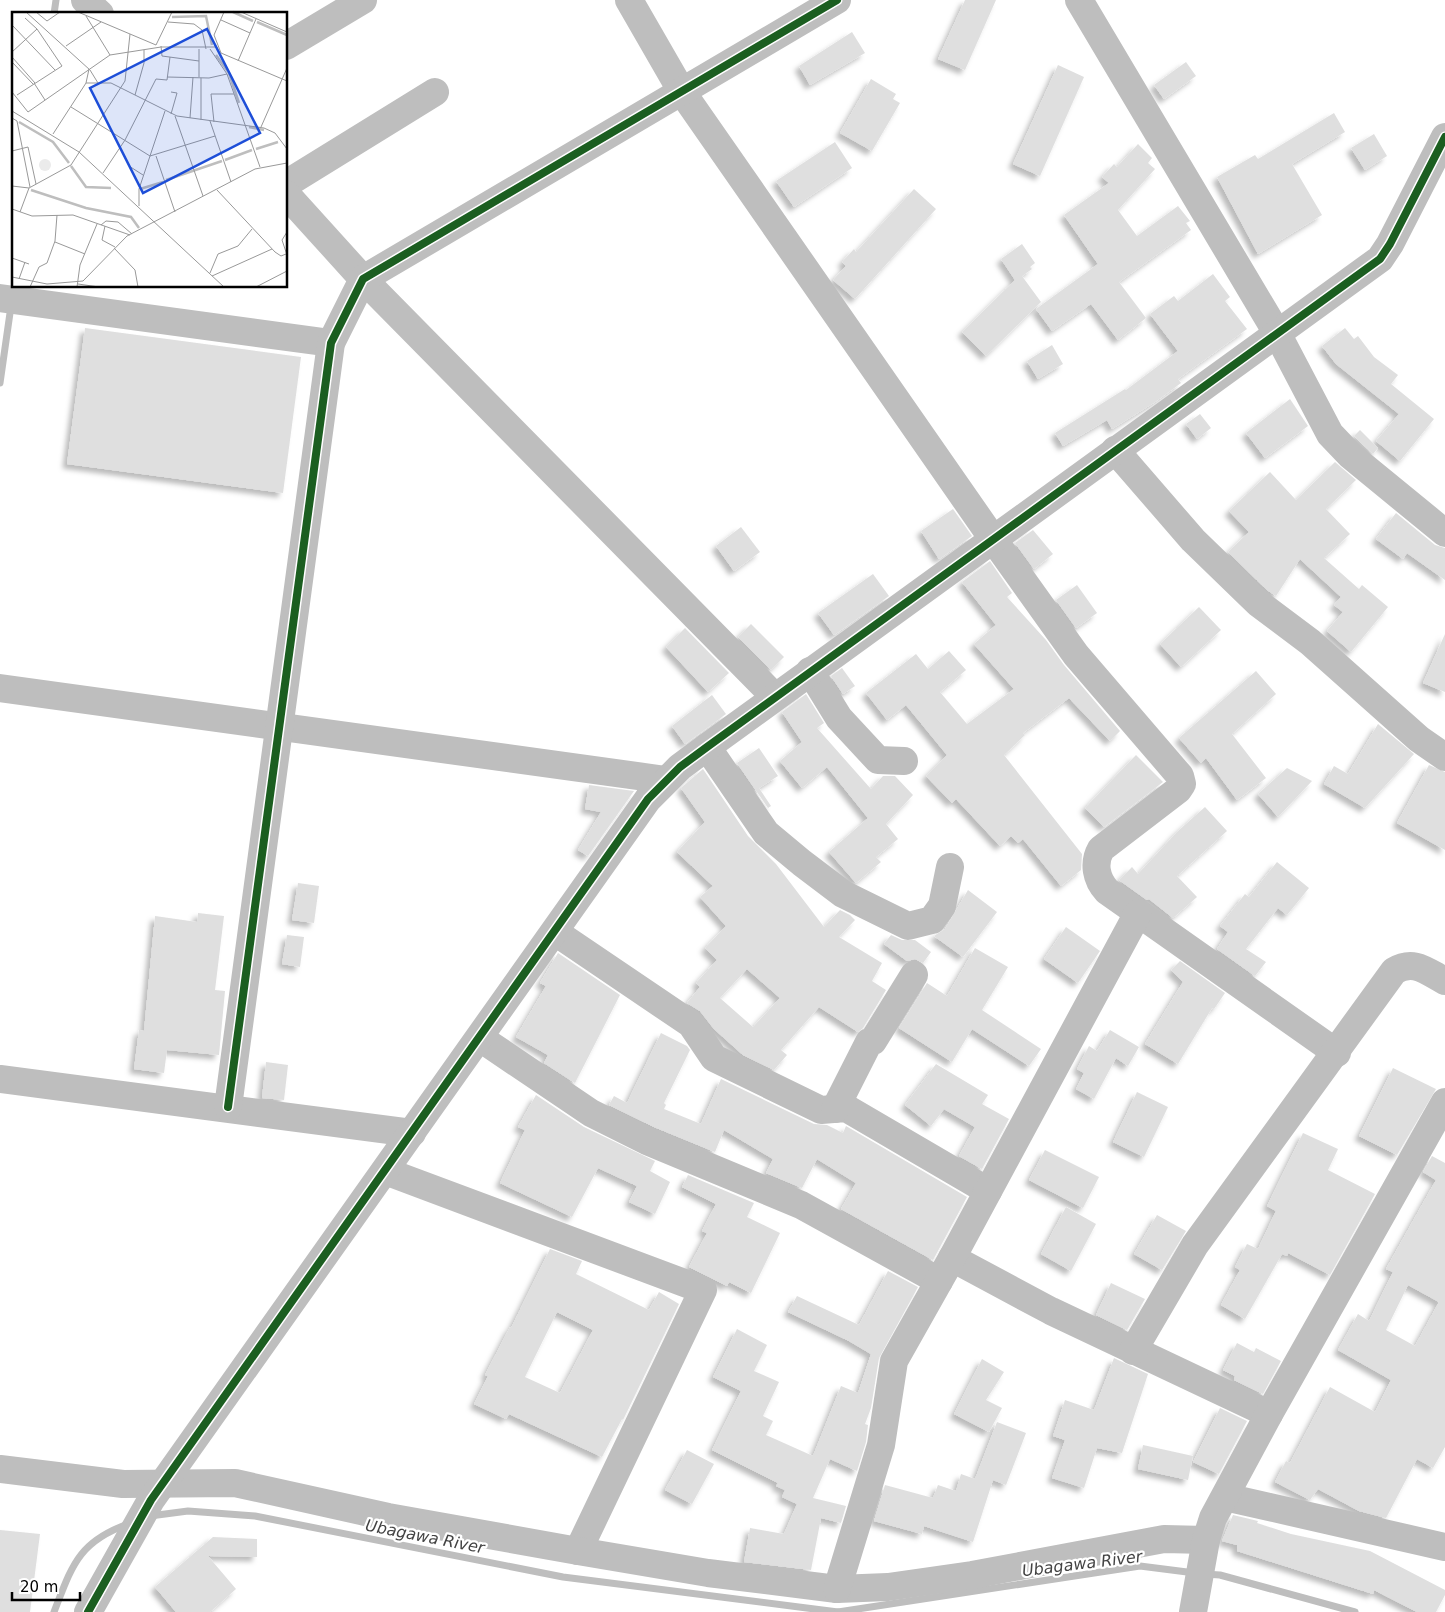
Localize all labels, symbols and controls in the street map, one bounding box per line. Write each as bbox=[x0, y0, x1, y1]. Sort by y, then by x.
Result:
inset map bbox=[12, 12, 288, 288]
water label: Ubagawa River bbox=[364, 1516, 488, 1558]
water label: Ubagawa River bbox=[1021, 1547, 1145, 1580]
scale bar bbox=[12, 1570, 80, 1602]
text: 20 m bbox=[20, 1578, 58, 1596]

